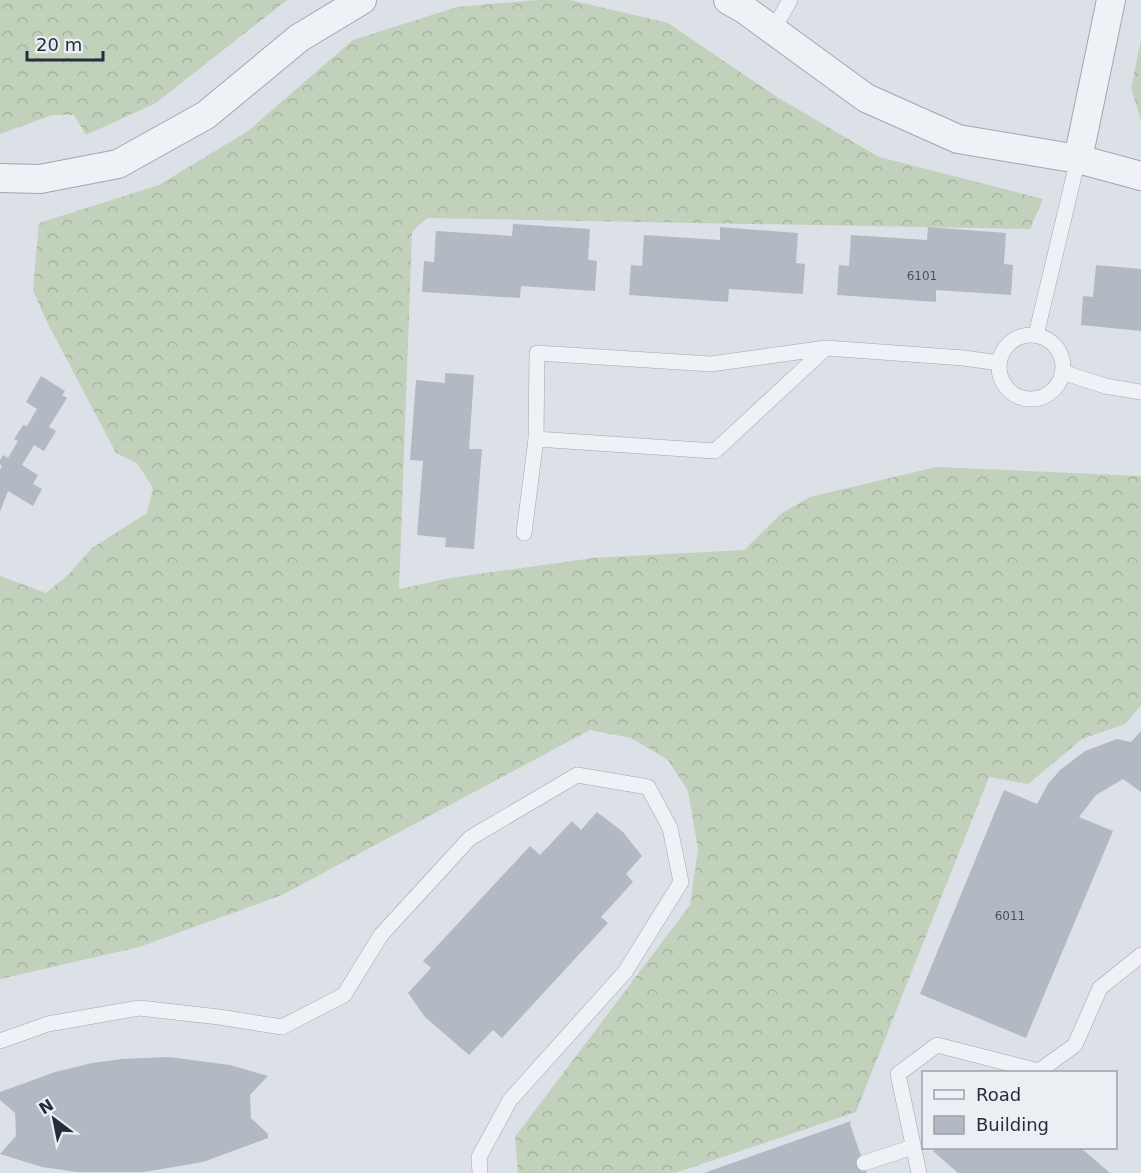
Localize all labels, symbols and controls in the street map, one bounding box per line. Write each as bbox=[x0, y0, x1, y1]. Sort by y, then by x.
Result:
scale bar bbox=[27, 24, 104, 62]
text: 20 m bbox=[36, 34, 82, 55]
house number: 6101 bbox=[907, 269, 937, 283]
house number: 6011 bbox=[995, 909, 1025, 923]
legend bbox=[922, 1071, 1117, 1149]
text: Road bbox=[976, 1084, 1021, 1105]
north arrow bbox=[24, 1089, 84, 1149]
text: N bbox=[36, 1095, 57, 1118]
text: Building bbox=[976, 1114, 1049, 1135]

